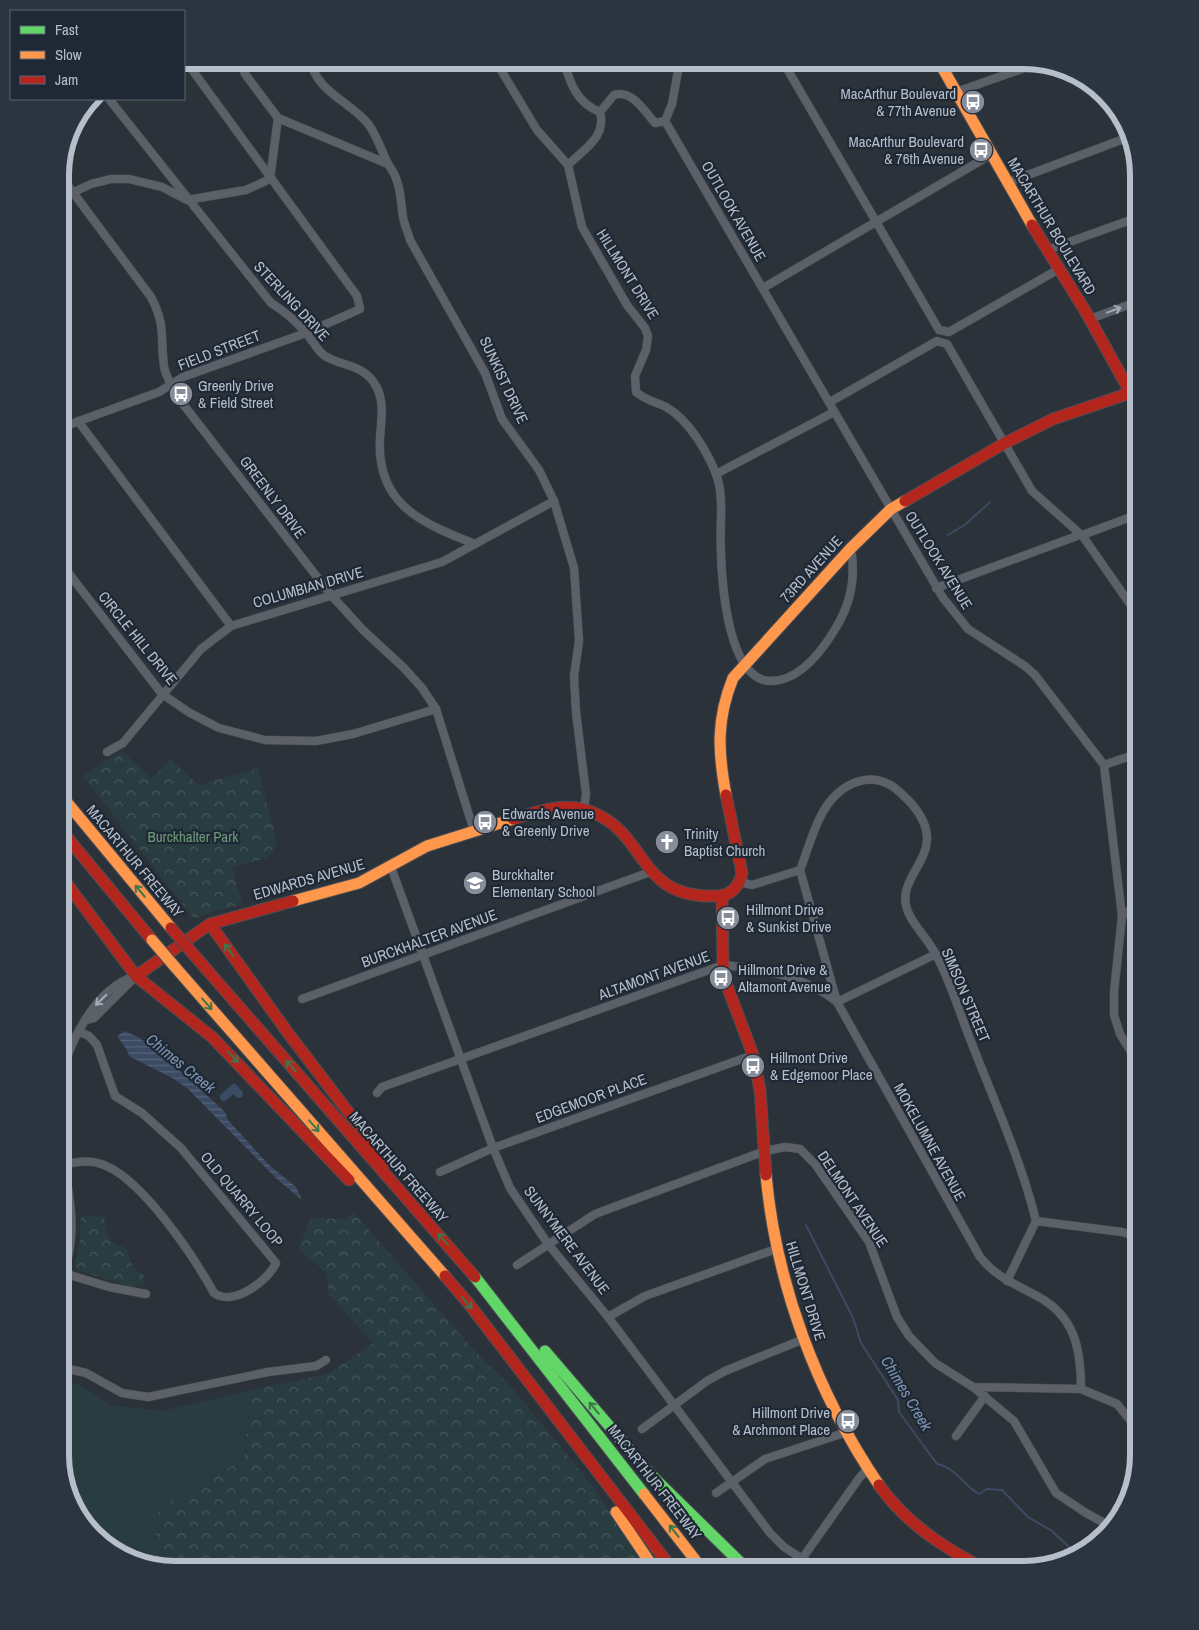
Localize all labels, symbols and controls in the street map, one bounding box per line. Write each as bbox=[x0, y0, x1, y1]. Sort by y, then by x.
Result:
legend bbox=[10, 10, 185, 100]
text: Fast bbox=[55, 19, 79, 40]
text: Slow bbox=[55, 44, 82, 65]
text: Jam bbox=[55, 69, 78, 90]
place label: MacArthur Boulevard & 77th Avenue bbox=[840, 83, 956, 121]
bus stop icon: MacArthur Boulevard & 77th Avenue bbox=[960, 89, 986, 115]
place label: MacArthur Boulevard & 76th Avenue bbox=[848, 131, 964, 169]
bus stop icon: MacArthur Boulevard & 76th Avenue bbox=[968, 137, 994, 163]
street label: MACARTHUR BOULEVARD bbox=[1003, 153, 1101, 299]
street label: OUTLOOK AVENUE bbox=[697, 157, 771, 265]
street label: HILLMONT DRIVE bbox=[592, 225, 664, 323]
street label: STERLING DRIVE bbox=[249, 256, 335, 346]
one-way arrow bbox=[1106, 305, 1121, 314]
street label: FIELD STREET bbox=[175, 324, 264, 375]
street label: SUNKIST DRIVE bbox=[475, 333, 533, 427]
place label: Greenly Drive & Field Street bbox=[198, 375, 274, 413]
bus stop icon: Greenly Drive & Field Street bbox=[168, 381, 194, 407]
street label: GREENLY DRIVE bbox=[235, 451, 311, 543]
street label: OUTLOOK AVENUE bbox=[900, 507, 978, 613]
street label: 73RD AVENUE bbox=[775, 531, 847, 607]
street label: COLUMBIAN DRIVE bbox=[250, 561, 366, 613]
street label: CIRCLE HILL DRIVE bbox=[94, 587, 182, 689]
street label: MACARTHUR FREEWAY bbox=[82, 800, 189, 922]
place label: Edwards Avenue & Greenly Drive bbox=[502, 803, 594, 841]
bus stop icon: Edwards Avenue & Greenly Drive bbox=[472, 809, 498, 835]
place label: Trinity Baptist Church bbox=[684, 823, 765, 861]
park label: Burckhalter Park bbox=[148, 826, 239, 847]
church icon: Trinity Baptist Church bbox=[654, 829, 680, 855]
street label: EDWARDS AVENUE bbox=[251, 853, 367, 905]
place label: Burckhalter Elementary School bbox=[492, 864, 595, 902]
school or university icon: Burckhalter Elementary School bbox=[462, 870, 488, 896]
one-way arrow bbox=[134, 884, 145, 897]
place label: Hillmont Drive & Sunkist Drive bbox=[746, 899, 832, 937]
street label: BURCKHALTER AVENUE bbox=[358, 904, 500, 972]
bus stop icon: Hillmont Drive & Sunkist Drive bbox=[715, 905, 741, 931]
one-way arrow bbox=[224, 943, 234, 957]
street label: ALTAMONT AVENUE bbox=[594, 945, 713, 1005]
street label: SIMSON STREET bbox=[937, 945, 995, 1046]
place label: Hillmont Drive & Altamont Avenue bbox=[737, 959, 831, 997]
bus stop icon: Hillmont Drive & Altamont Avenue bbox=[708, 965, 734, 991]
one-way arrow bbox=[94, 994, 107, 1006]
one-way arrow bbox=[201, 997, 212, 1010]
water label: Chimes Creek bbox=[141, 1028, 221, 1098]
place label: Hillmont Drive & Edgemoor Place bbox=[770, 1047, 873, 1085]
one-way arrow bbox=[227, 1051, 239, 1064]
bus stop icon: Hillmont Drive & Edgemoor Place bbox=[740, 1053, 766, 1079]
one-way arrow bbox=[285, 1059, 296, 1072]
street label: EDGEMOOR PLACE bbox=[532, 1068, 650, 1128]
street label: MOKELUMNE AVENUE bbox=[889, 1079, 971, 1205]
street label: MACARTHUR FREEWAY bbox=[345, 1107, 454, 1228]
one-way arrow bbox=[308, 1120, 320, 1133]
street label: OLD QUARRY LOOP bbox=[196, 1147, 288, 1251]
street label: DELMONT AVENUE bbox=[813, 1147, 893, 1251]
street label: SUNNYMERE AVENUE bbox=[519, 1181, 615, 1299]
one-way arrow bbox=[437, 1233, 449, 1246]
street label: HILLMONT DRIVE bbox=[781, 1239, 831, 1343]
one-way arrow bbox=[462, 1296, 473, 1309]
water label: Chimes Creek bbox=[876, 1351, 938, 1435]
one-way arrow bbox=[589, 1402, 600, 1415]
place label: Hillmont Drive & Archmont Place bbox=[732, 1402, 830, 1440]
bus stop icon: Hillmont Drive & Archmont Place bbox=[835, 1408, 861, 1434]
street label: MACARTHUR FREEWAY bbox=[603, 1420, 707, 1545]
one-way arrow bbox=[668, 1525, 679, 1538]

